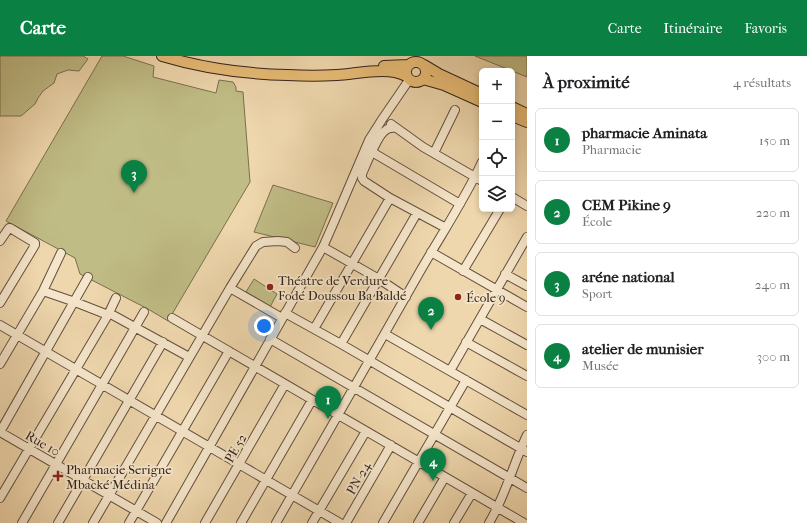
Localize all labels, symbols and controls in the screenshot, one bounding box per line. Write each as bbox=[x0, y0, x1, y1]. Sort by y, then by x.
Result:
text: Carte bbox=[20, 17, 66, 39]
text: Carte bbox=[608, 20, 642, 37]
text: Itinéraire bbox=[664, 20, 722, 37]
text: Favoris bbox=[744, 20, 787, 37]
map controls bbox=[479, 68, 515, 212]
button: + bbox=[479, 68, 515, 104]
text: À proximité bbox=[543, 72, 630, 92]
text: 4 résultats bbox=[733, 75, 791, 90]
button: − bbox=[479, 104, 515, 140]
text: pharmacie Aminata bbox=[582, 124, 707, 142]
text: 1 bbox=[555, 133, 559, 148]
text: 150 m bbox=[759, 133, 790, 148]
button: locate bbox=[479, 140, 515, 176]
text: Pharmacie bbox=[582, 142, 641, 157]
pin: 3 bbox=[121, 160, 147, 193]
button: layers bbox=[479, 176, 515, 212]
text: CEM Pikine 9 bbox=[582, 196, 671, 214]
text: 2 bbox=[554, 205, 560, 220]
text: 220 m bbox=[756, 205, 790, 220]
text: École bbox=[582, 214, 612, 229]
text: aréne national bbox=[582, 268, 675, 286]
place label: Théatre de Verdure Fodé Doussou Ba Baldé bbox=[278, 273, 407, 303]
text: 3 bbox=[554, 277, 560, 292]
text: 240 m bbox=[755, 277, 790, 292]
marker: Théatre de Verdure Fodé Doussou Ba Baldé bbox=[265, 282, 275, 292]
text: Sport bbox=[582, 286, 613, 301]
place label: École 9 bbox=[466, 290, 506, 305]
marker: École 9 bbox=[453, 292, 463, 302]
pin: 2 bbox=[418, 297, 444, 330]
your location bbox=[254, 316, 274, 336]
text: atelier de munisier bbox=[582, 340, 704, 358]
text: 4 bbox=[553, 349, 561, 364]
text: 300 m bbox=[757, 349, 790, 364]
text: Musée bbox=[582, 358, 619, 373]
pin: 1 bbox=[315, 386, 341, 419]
street label: Rue 10 bbox=[23, 428, 63, 459]
street label: PE 52 bbox=[221, 431, 250, 465]
pin: 4 bbox=[420, 448, 446, 481]
street label: PN-24 bbox=[343, 459, 374, 497]
place label: Pharmacie Serigne Mbacké Médina bbox=[66, 462, 172, 492]
marker: Pharmacie Serigne Mbacké Médina bbox=[53, 471, 63, 481]

